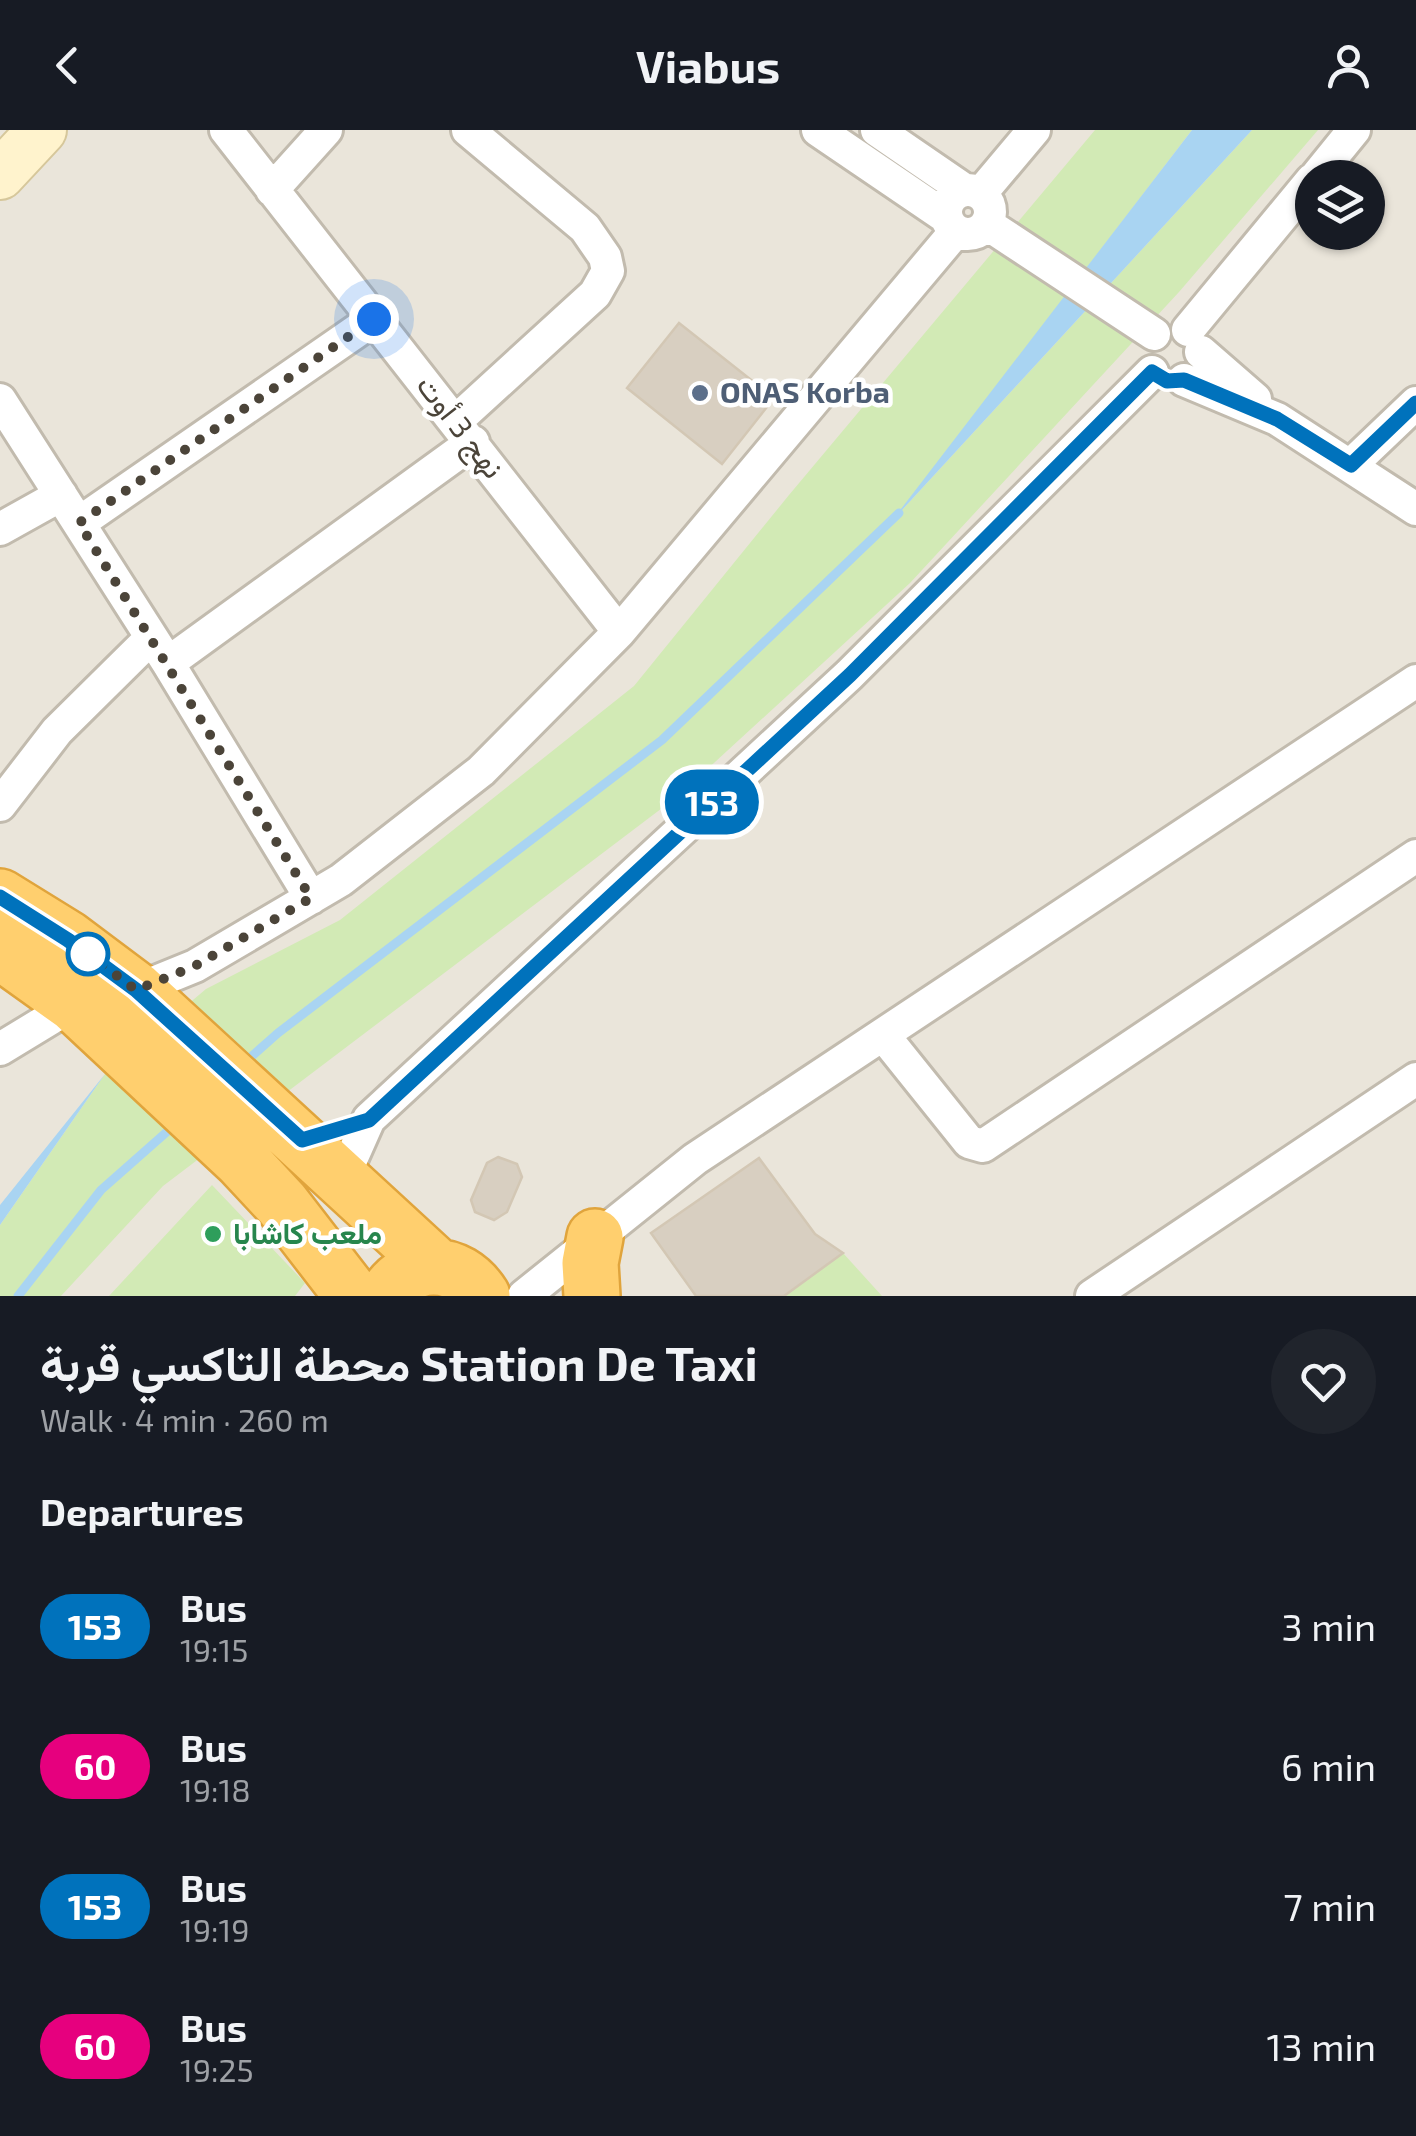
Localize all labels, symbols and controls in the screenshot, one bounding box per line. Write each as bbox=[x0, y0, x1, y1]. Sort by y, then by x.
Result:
icon: back bbox=[40, 38, 95, 93]
text: Viabus bbox=[636, 38, 780, 92]
icon: person bbox=[1321, 38, 1376, 93]
map controls bbox=[1295, 160, 1385, 250]
button: layers bbox=[1295, 160, 1385, 250]
your location bbox=[349, 294, 399, 344]
street label: نهج 3 أوت bbox=[407, 367, 513, 487]
place label: ONAS Korba bbox=[720, 373, 890, 409]
marker: ONAS Korba bbox=[689, 382, 711, 404]
line badge: 153 bbox=[654, 770, 770, 834]
text: 153 bbox=[685, 781, 739, 823]
unlabelled marker bbox=[67, 933, 109, 975]
place label: ملعب كاشابا bbox=[233, 1214, 382, 1251]
marker: ملعب كاشابا bbox=[202, 1223, 224, 1245]
button: heart bbox=[1271, 1329, 1376, 1434]
text: محطة التاكسي قربة Station De Taxi bbox=[40, 1333, 758, 1391]
text: Walk · 4 min · 260 m bbox=[40, 1400, 329, 1438]
text: Departures bbox=[40, 1488, 244, 1534]
text: Bus bbox=[180, 1584, 247, 1630]
text: 3 min bbox=[1282, 1603, 1376, 1649]
text: 153 bbox=[68, 1605, 122, 1647]
text: 19:15 bbox=[180, 1630, 248, 1668]
text: Bus bbox=[180, 1724, 247, 1770]
text: 6 min bbox=[1281, 1743, 1376, 1789]
text: 60 bbox=[74, 1745, 116, 1787]
text: 19:18 bbox=[180, 1770, 251, 1808]
text: Bus bbox=[180, 1864, 247, 1910]
text: 7 min bbox=[1283, 1883, 1376, 1929]
text: 153 bbox=[68, 1885, 122, 1927]
text: 19:19 bbox=[180, 1910, 250, 1948]
text: Bus bbox=[180, 2004, 247, 2050]
text: 13 min bbox=[1266, 2023, 1376, 2069]
text: 60 bbox=[74, 2025, 116, 2067]
text: 19:25 bbox=[180, 2050, 254, 2088]

